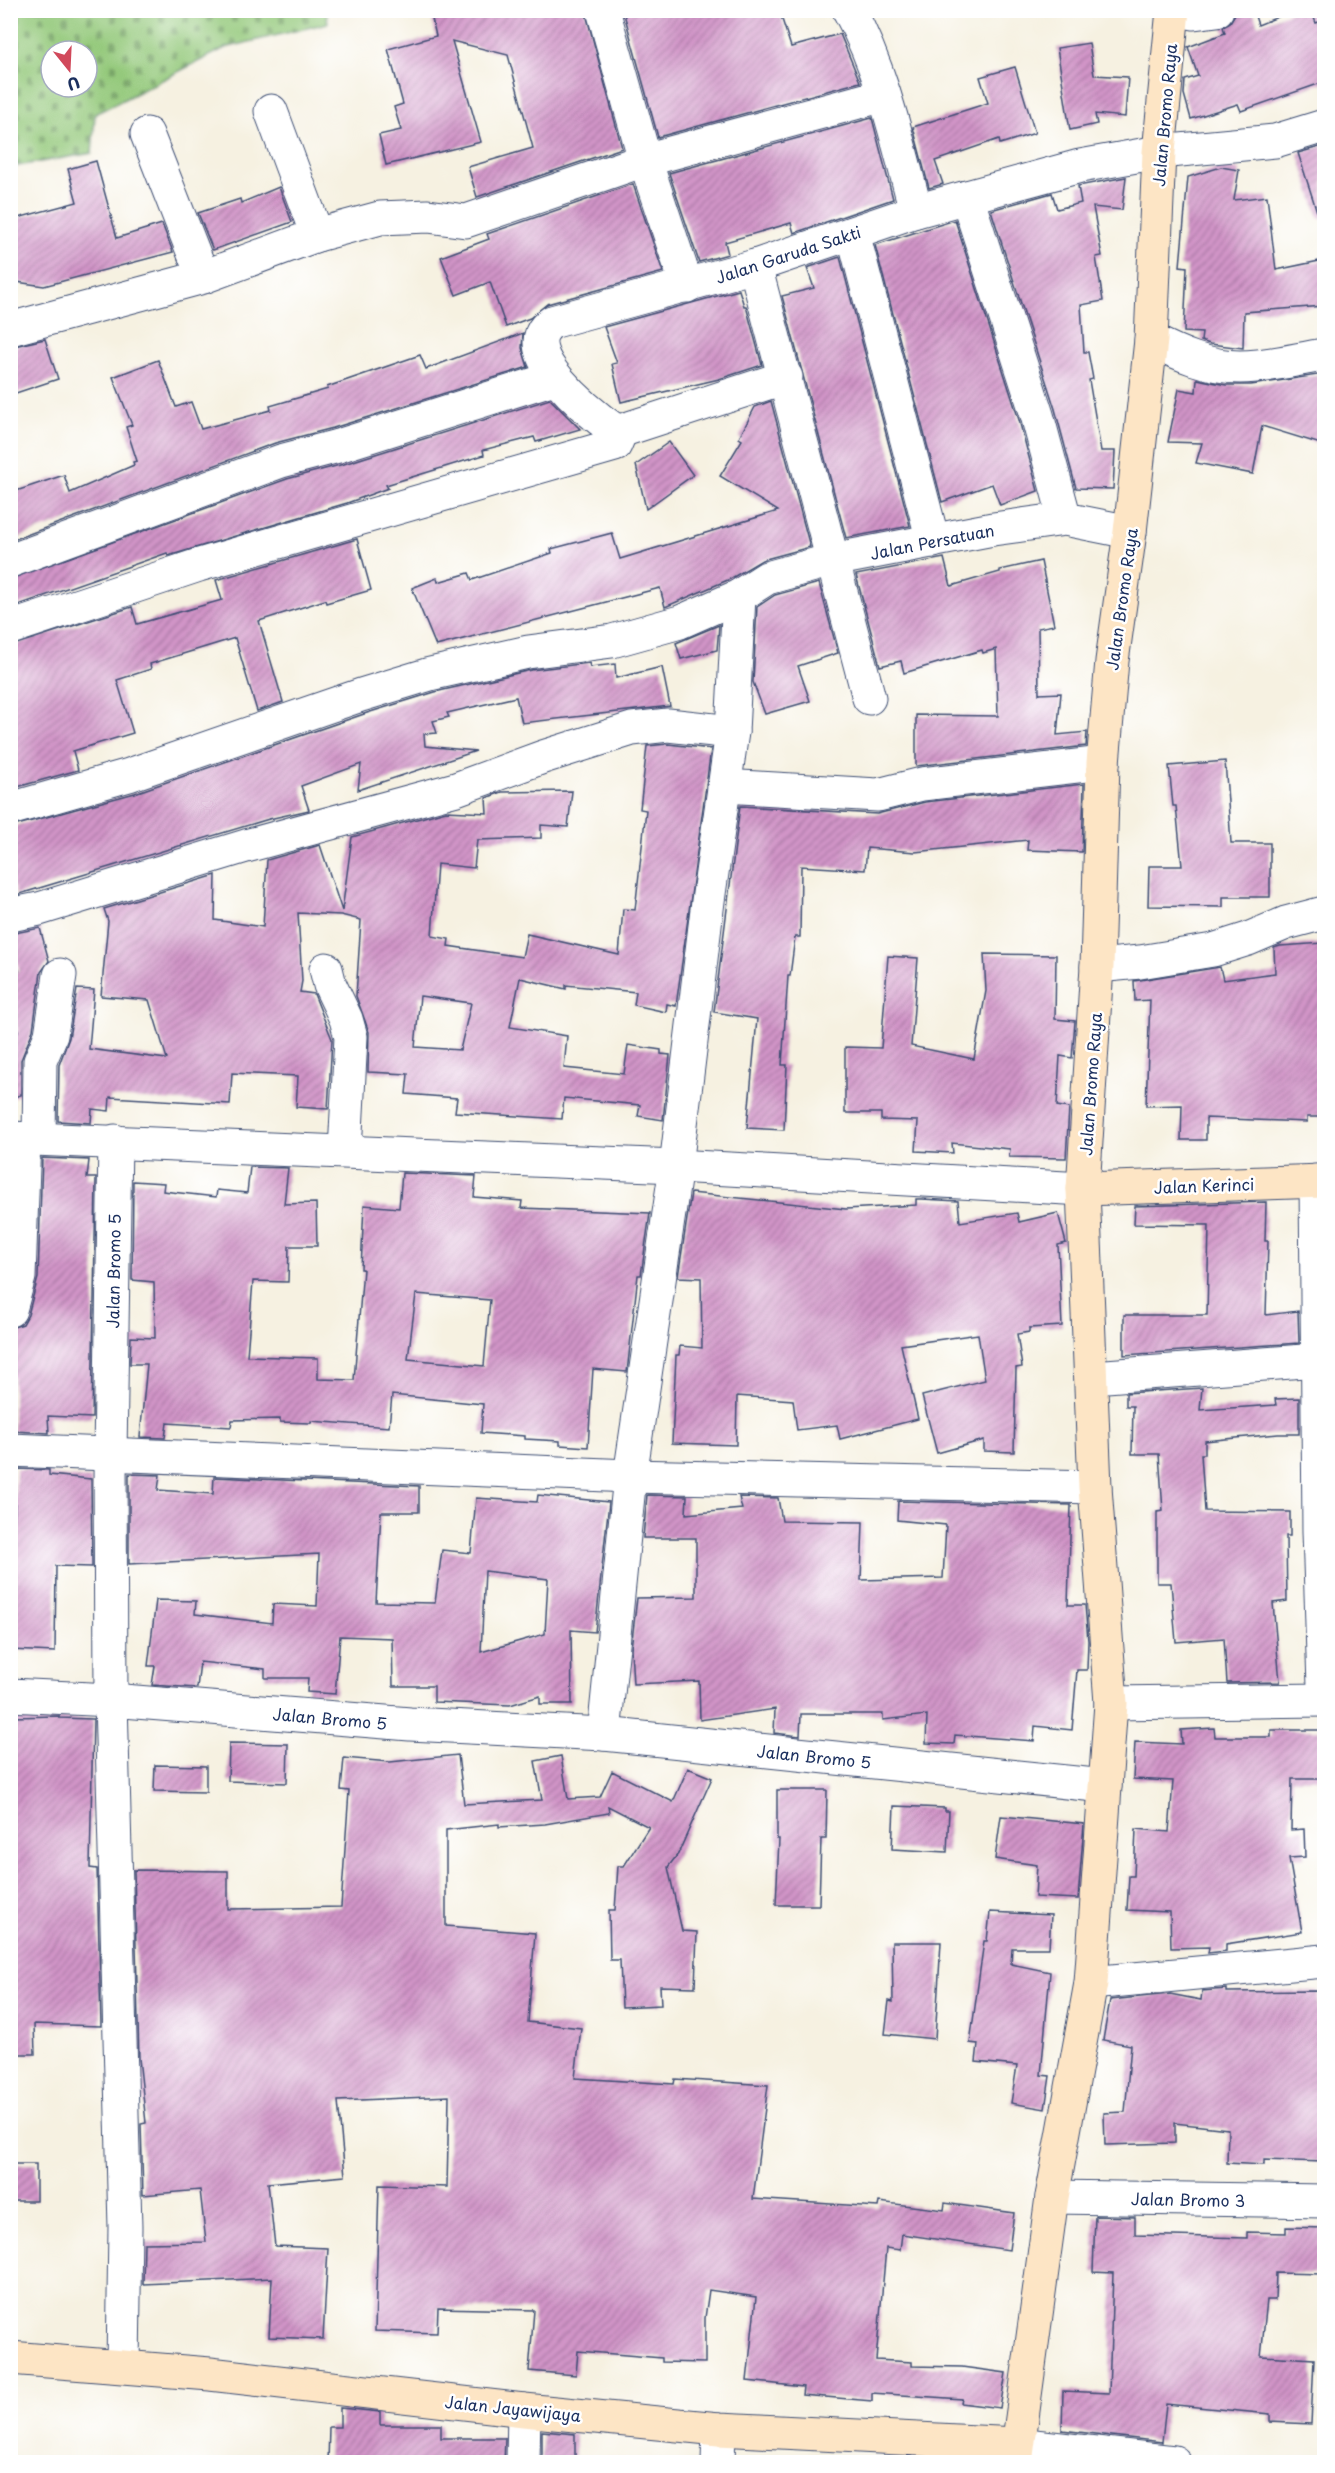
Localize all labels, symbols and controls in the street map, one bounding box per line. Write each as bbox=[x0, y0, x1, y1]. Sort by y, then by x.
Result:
north arrow bbox=[39, 39, 99, 99]
street label: Jalan Bromo Raya bbox=[1146, 42, 1182, 188]
text: U bbox=[64, 71, 83, 98]
street label: Jalan Garuda Sakti bbox=[712, 219, 864, 289]
street label: Jalan Persatuan bbox=[868, 517, 996, 565]
street label: Jalan Bromo Raya bbox=[1099, 526, 1143, 672]
street label: Jalan Bromo Raya bbox=[1073, 1012, 1107, 1156]
street label: Jalan Kerinci bbox=[1153, 1171, 1255, 1199]
street label: Jalan Bromo 5 bbox=[100, 1213, 126, 1329]
street label: Jalan Bromo 5 bbox=[272, 1701, 388, 1735]
street label: Jalan Bromo 5 bbox=[756, 1738, 872, 1774]
street label: Jalan Bromo 3 bbox=[1131, 2186, 1245, 2212]
street label: Jalan Jayawijaya bbox=[444, 2389, 582, 2427]

